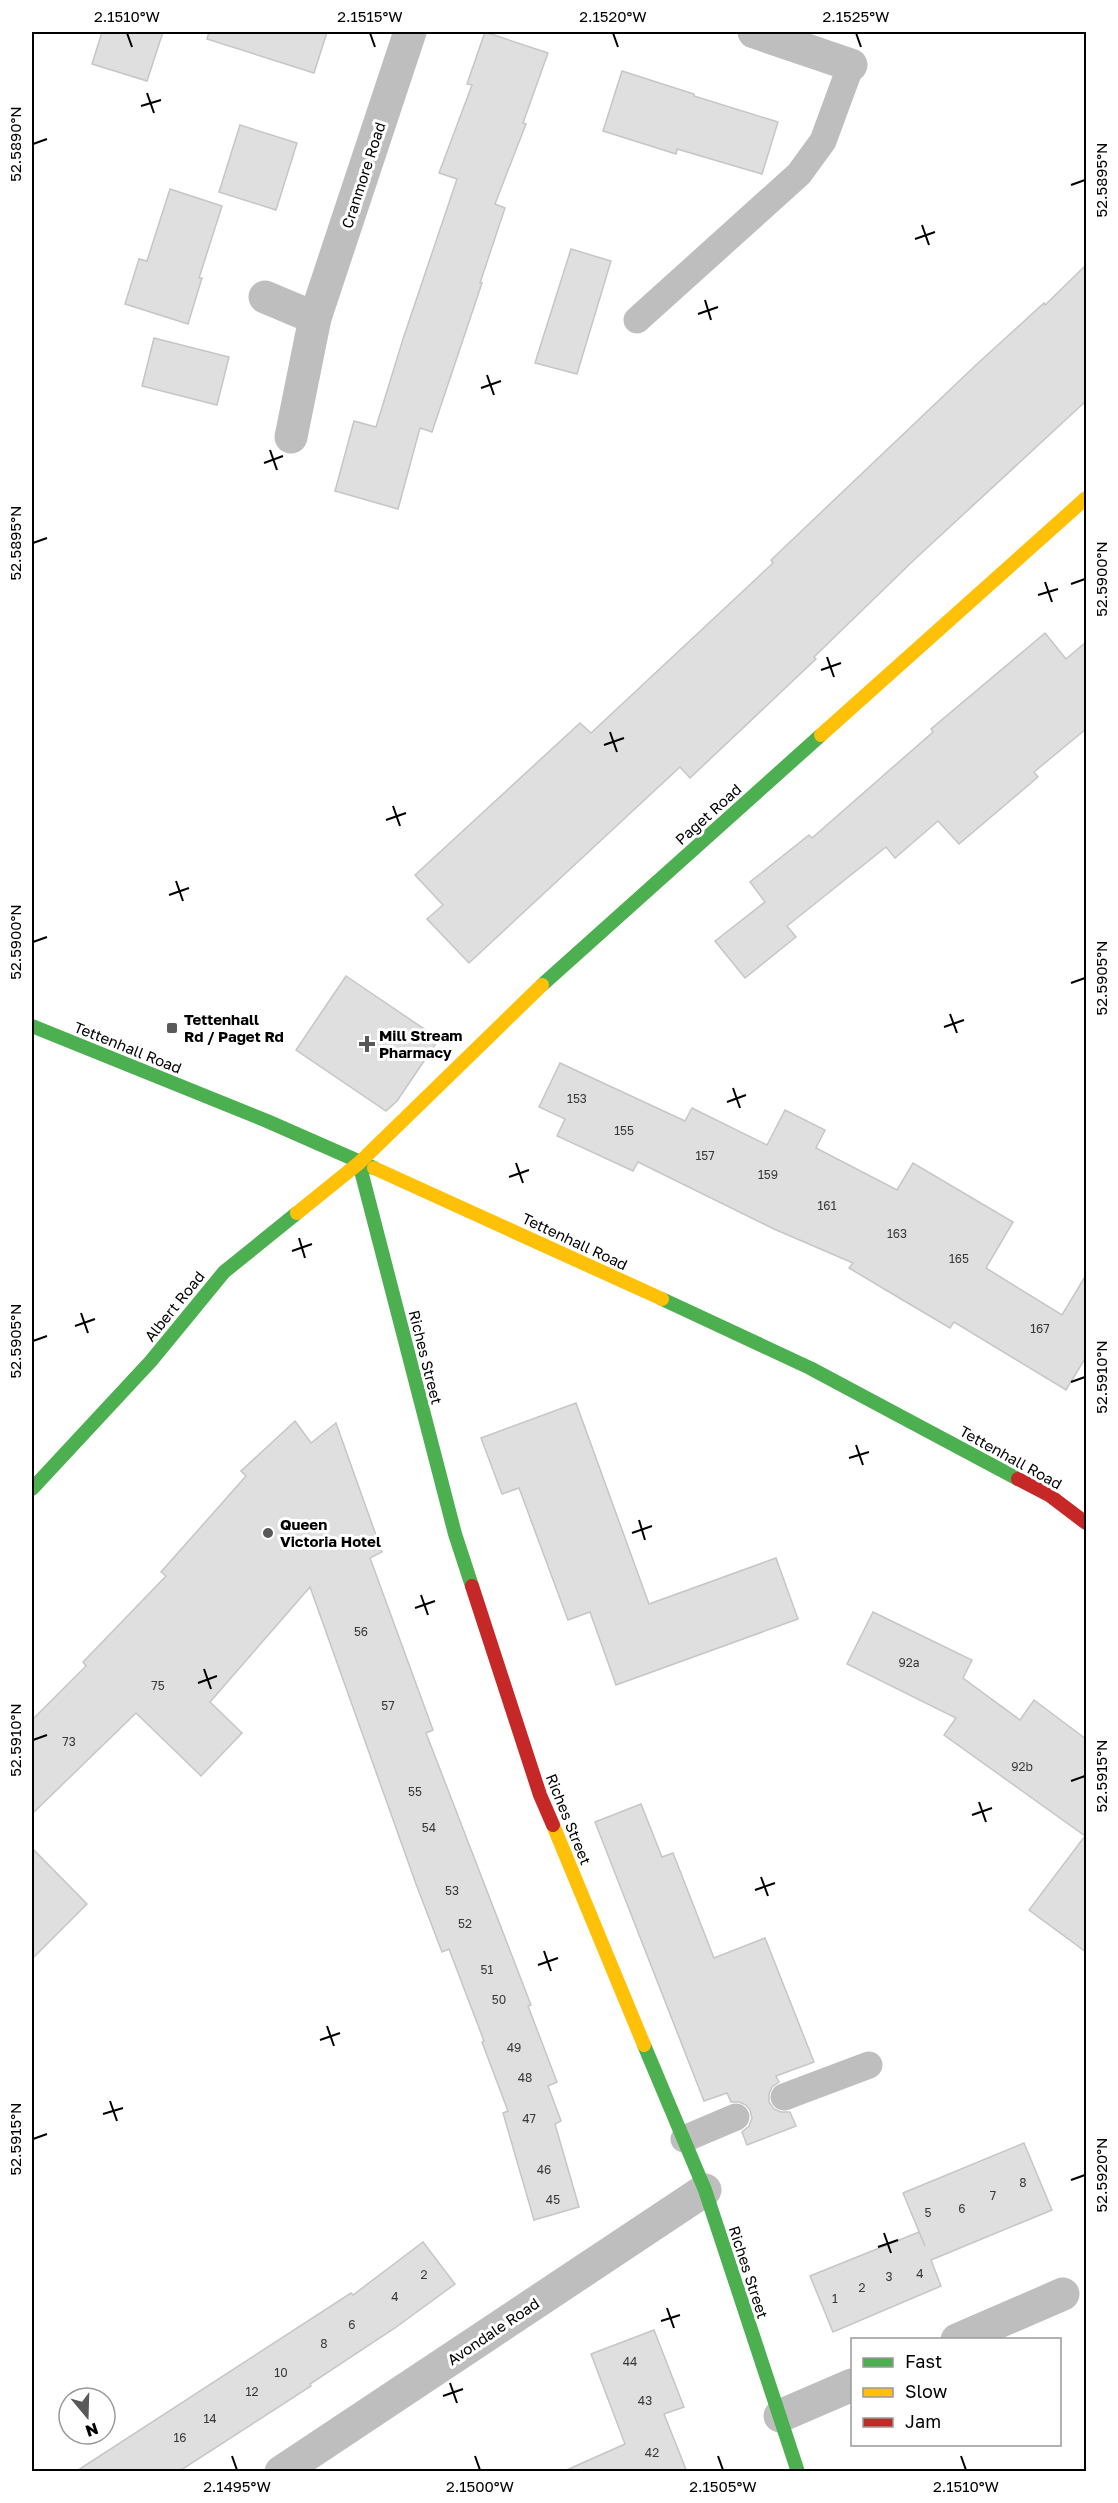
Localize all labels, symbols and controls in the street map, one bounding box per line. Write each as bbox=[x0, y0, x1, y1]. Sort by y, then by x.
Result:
text: 2.1510°W bbox=[94, 7, 160, 25]
text: 2.1515°W bbox=[337, 7, 403, 25]
text: 2.1520°W bbox=[579, 7, 647, 25]
text: 2.1525°W bbox=[823, 7, 889, 25]
text: 52.5890°N bbox=[6, 106, 24, 182]
street label: Cranmore Road bbox=[337, 120, 389, 230]
text: 52.5895°N bbox=[1092, 143, 1110, 217]
text: 52.5895°N bbox=[6, 506, 24, 580]
text: 52.5900°N bbox=[1092, 541, 1110, 617]
street label: Paget Road bbox=[671, 780, 745, 848]
text: 52.5900°N bbox=[6, 904, 24, 980]
text: 52.5905°N bbox=[1092, 941, 1110, 1015]
place label: Tettenhall Rd / Paget Rd bbox=[184, 1010, 284, 1045]
street label: Tettenhall Road bbox=[72, 1017, 184, 1077]
marker: Tettenhall Rd / Paget Rd bbox=[165, 1021, 179, 1035]
place label: Mill Stream Pharmacy bbox=[379, 1026, 462, 1061]
marker: Mill Stream Pharmacy bbox=[360, 1037, 374, 1051]
house number: 153 bbox=[567, 1091, 587, 1106]
house number: 155 bbox=[614, 1123, 634, 1138]
house number: 157 bbox=[695, 1148, 715, 1163]
house number: 159 bbox=[758, 1167, 778, 1182]
house number: 161 bbox=[818, 1198, 837, 1213]
street label: Tettenhall Road bbox=[519, 1209, 631, 1273]
house number: 163 bbox=[887, 1226, 907, 1241]
house number: 165 bbox=[949, 1251, 969, 1266]
street label: Albert Road bbox=[140, 1267, 208, 1345]
text: 52.5905°N bbox=[6, 1304, 24, 1378]
street label: Riches Street bbox=[406, 1308, 446, 1406]
house number: 167 bbox=[1030, 1321, 1050, 1336]
text: 52.5910°N bbox=[1092, 1340, 1110, 1414]
street label: Tettenhall Road bbox=[957, 1421, 1065, 1493]
place label: Queen Victoria Hotel bbox=[280, 1515, 381, 1550]
marker: Queen Victoria Hotel bbox=[261, 1526, 275, 1540]
house number: 56 bbox=[354, 1624, 368, 1639]
house number: 92a bbox=[898, 1655, 920, 1670]
house number: 75 bbox=[151, 1678, 165, 1693]
house number: 57 bbox=[381, 1698, 395, 1713]
text: 52.5910°N bbox=[6, 1703, 24, 1777]
house number: 73 bbox=[62, 1734, 76, 1749]
text: 52.5915°N bbox=[1092, 1740, 1110, 1812]
house number: 92b bbox=[1011, 1759, 1033, 1774]
street label: Riches Street bbox=[543, 1771, 595, 1867]
house number: 55 bbox=[408, 1784, 422, 1799]
house number: 54 bbox=[422, 1820, 436, 1835]
house number: 53 bbox=[445, 1883, 459, 1898]
house number: 52 bbox=[458, 1916, 472, 1931]
house number: 51 bbox=[481, 1962, 494, 1977]
house number: 50 bbox=[492, 1992, 506, 2007]
house number: 49 bbox=[507, 2040, 521, 2055]
house number: 48 bbox=[518, 2070, 532, 2085]
text: 52.5915°N bbox=[6, 2103, 24, 2175]
house number: 47 bbox=[522, 2111, 536, 2126]
text: 52.5920°N bbox=[1092, 2138, 1110, 2212]
house number: 46 bbox=[537, 2162, 551, 2177]
house number: 8 bbox=[1019, 2175, 1027, 2190]
house number: 7 bbox=[990, 2188, 996, 2203]
house number: 45 bbox=[546, 2192, 560, 2207]
house number: 6 bbox=[958, 2201, 966, 2216]
house number: 5 bbox=[925, 2205, 932, 2220]
street label: Riches Street bbox=[726, 2223, 772, 2321]
house number: 4 bbox=[916, 2266, 924, 2281]
house number: 2 bbox=[421, 2267, 428, 2282]
house number: 3 bbox=[885, 2269, 893, 2284]
house number: 2 bbox=[859, 2280, 866, 2295]
house number: 4 bbox=[391, 2289, 399, 2304]
house number: 1 bbox=[832, 2291, 838, 2306]
street label: Avondale Road bbox=[444, 2294, 542, 2368]
house number: 6 bbox=[348, 2317, 356, 2332]
house number: 8 bbox=[320, 2336, 328, 2351]
legend bbox=[851, 2338, 1061, 2446]
text: Fast bbox=[905, 2350, 942, 2372]
house number: 44 bbox=[623, 2354, 637, 2369]
house number: 10 bbox=[274, 2365, 288, 2380]
text: Slow bbox=[905, 2380, 948, 2402]
house number: 12 bbox=[246, 2384, 258, 2399]
north arrow bbox=[57, 2386, 117, 2446]
house number: 43 bbox=[638, 2393, 652, 2408]
text: Jam bbox=[905, 2410, 941, 2432]
house number: 14 bbox=[203, 2411, 217, 2426]
text: N bbox=[83, 2419, 101, 2442]
house number: 16 bbox=[173, 2430, 187, 2445]
house number: 42 bbox=[645, 2445, 659, 2460]
text: 2.1495°W bbox=[203, 2477, 271, 2495]
text: 2.1500°W bbox=[446, 2477, 514, 2495]
text: 2.1505°W bbox=[689, 2477, 757, 2495]
text: 2.1510°W bbox=[933, 2477, 999, 2495]

